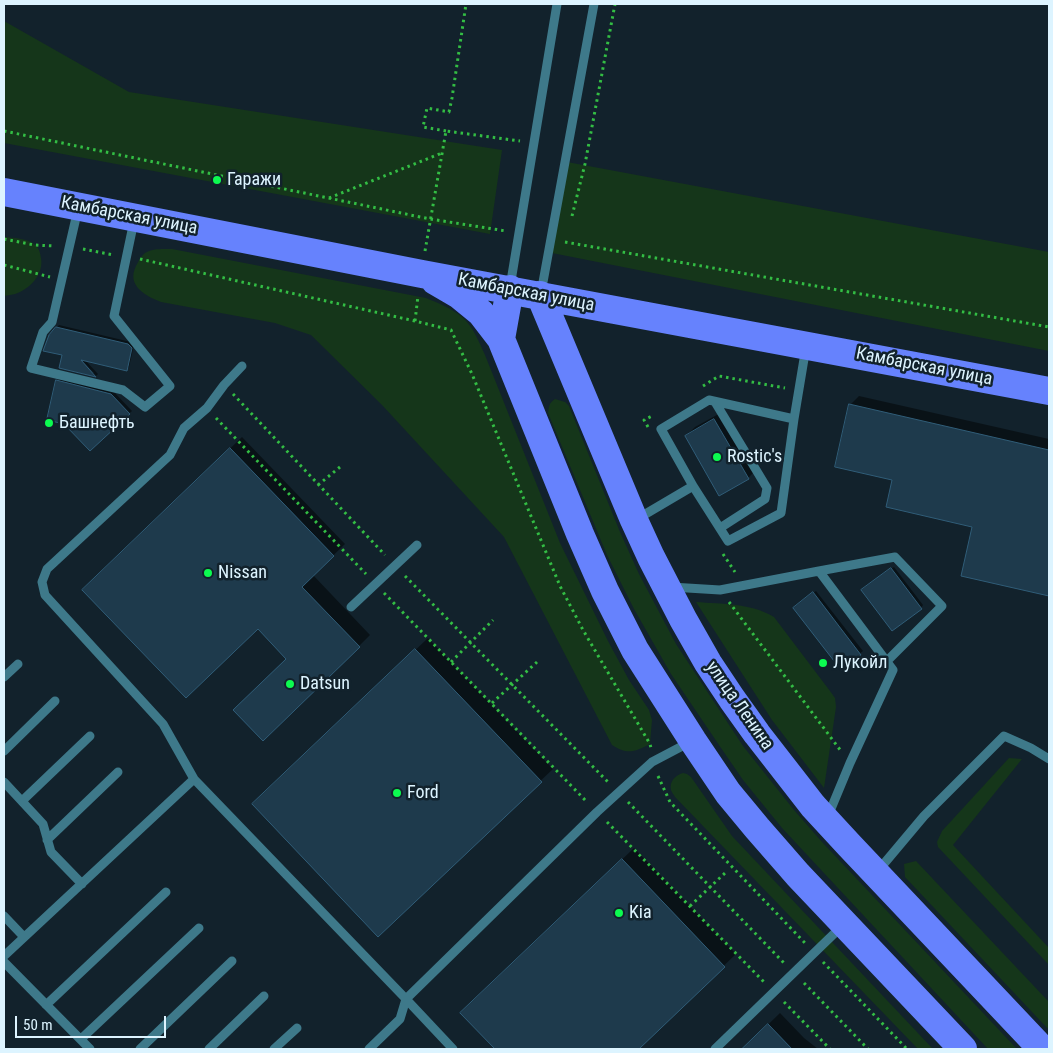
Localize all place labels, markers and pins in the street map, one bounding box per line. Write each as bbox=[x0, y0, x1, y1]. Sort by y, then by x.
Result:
place label: Гаражи bbox=[227, 169, 281, 191]
marker: Гаражи bbox=[211, 174, 223, 186]
place label: Башнефть bbox=[59, 412, 135, 434]
marker: Башнефть bbox=[43, 417, 55, 429]
place label: Rostic's bbox=[727, 446, 782, 468]
marker: Rostic's bbox=[711, 451, 723, 463]
place label: Nissan bbox=[218, 562, 267, 584]
marker: Nissan bbox=[202, 567, 214, 579]
place label: Лукойл bbox=[833, 652, 887, 674]
marker: Лукойл bbox=[817, 657, 829, 669]
place label: Datsun bbox=[300, 673, 350, 695]
marker: Datsun bbox=[284, 678, 296, 690]
place label: Ford bbox=[407, 782, 439, 804]
marker: Ford bbox=[391, 787, 403, 799]
place label: Kia bbox=[629, 902, 652, 924]
marker: Kia bbox=[613, 907, 625, 919]

